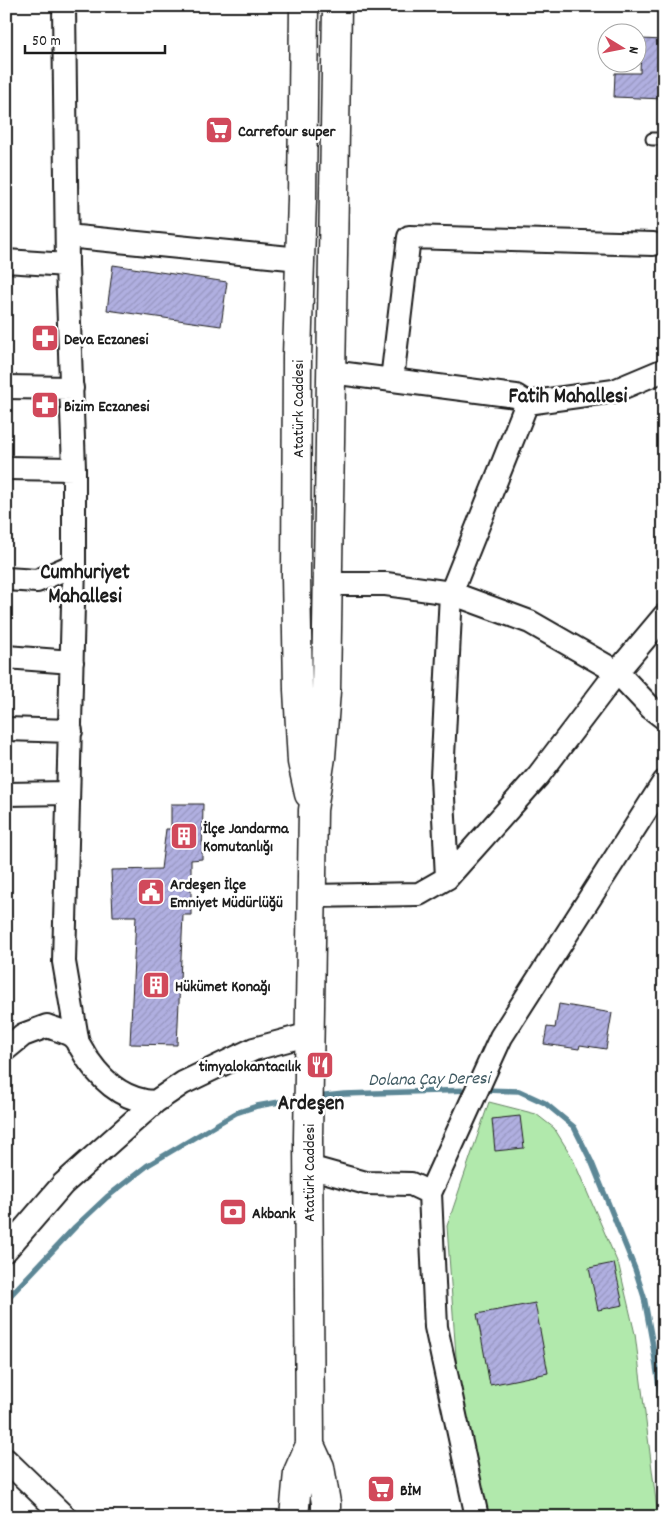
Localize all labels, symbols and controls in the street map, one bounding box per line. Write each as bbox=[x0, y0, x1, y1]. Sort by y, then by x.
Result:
scale bar bbox=[25, 22, 165, 54]
north arrow bbox=[598, 22, 648, 72]
text: 50 m bbox=[32, 31, 61, 53]
text: N bbox=[622, 45, 643, 55]
supermarket icon: Carrefour super bbox=[204, 115, 234, 145]
place label: Carrefour super bbox=[238, 121, 337, 144]
pharmacy icon: Deva Eczanesi bbox=[30, 323, 60, 353]
place label: Deva Eczanesi bbox=[64, 329, 149, 352]
street label: Atatürk Caddesi bbox=[288, 360, 311, 458]
district label: Fatih Mahallesi bbox=[509, 383, 628, 413]
pharmacy icon: Bizim Eczanesi bbox=[30, 390, 60, 420]
place label: Bizim Eczanesi bbox=[64, 396, 150, 419]
district label: Cumhuriyet Mahallesi bbox=[40, 559, 130, 613]
place label: İlçe Jandarma Komutanlığı bbox=[203, 818, 290, 859]
building icon: İlçe Jandarma Komutanlığı bbox=[169, 821, 199, 851]
place label: Ardeşen İlçe Emniyet Müdürlüğü bbox=[170, 874, 283, 915]
public building icon: Ardeşen İlçe Emniyet Müdürlüğü bbox=[136, 877, 166, 907]
building icon: Hükümet Konağı bbox=[141, 970, 171, 1000]
place label: Hükümet Konağı bbox=[175, 976, 271, 999]
restaurant icon: timyalokantacılık bbox=[305, 1050, 335, 1080]
place label: timyalokantacılık bbox=[199, 1056, 301, 1079]
water label: Dolana Çay Deresi bbox=[368, 1067, 493, 1094]
district label: Ardeşen bbox=[278, 1090, 344, 1120]
street label: Atatürk Caddesi bbox=[299, 1124, 322, 1222]
bank icon: Akbank bbox=[218, 1197, 248, 1227]
place label: Akbank bbox=[252, 1203, 296, 1226]
supermarket icon: BİM bbox=[366, 1474, 396, 1504]
place label: BİM bbox=[400, 1480, 421, 1503]

